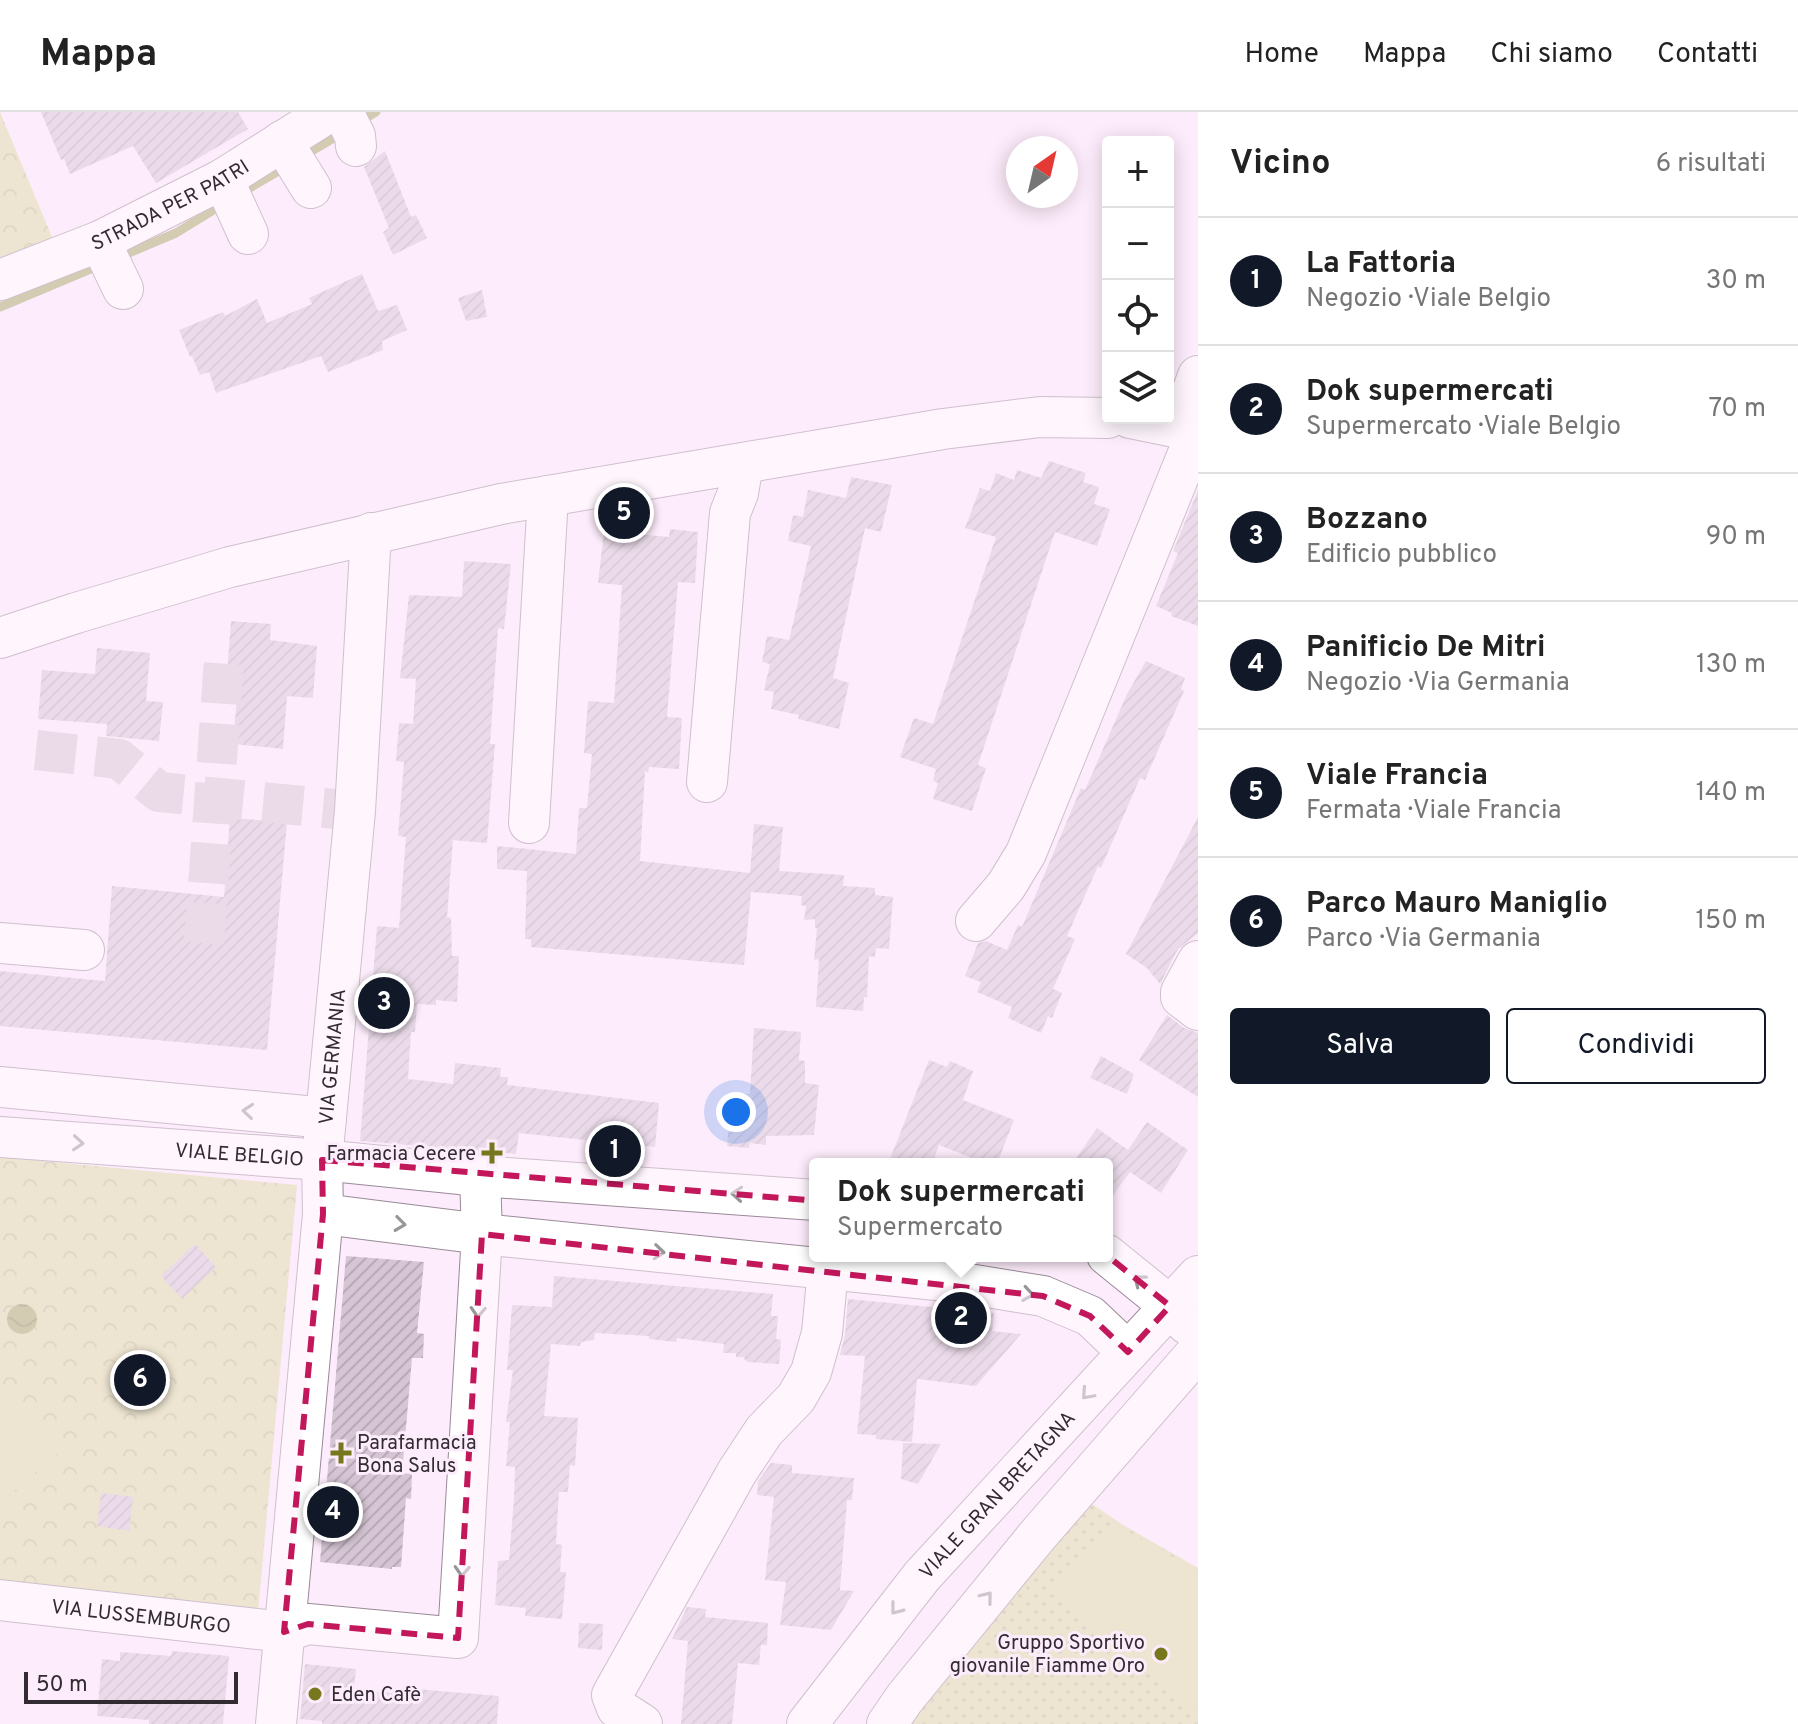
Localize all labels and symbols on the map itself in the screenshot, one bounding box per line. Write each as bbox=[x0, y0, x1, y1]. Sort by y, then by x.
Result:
north arrow bbox=[1006, 136, 1078, 208]
street label: STRADA PER PATRI bbox=[88, 155, 255, 258]
pin: 5 bbox=[598, 483, 650, 543]
pin: 3 bbox=[358, 973, 410, 1033]
street label: VIA GERMANIA bbox=[314, 988, 353, 1126]
your location bbox=[716, 1092, 756, 1132]
one-way arrow bbox=[241, 1102, 254, 1119]
pin: 1 bbox=[589, 1121, 641, 1181]
one-way arrow bbox=[72, 1134, 85, 1151]
street label: VIALE BELGIO bbox=[174, 1139, 305, 1174]
place label: Farmacia Cecere bbox=[326, 1142, 476, 1168]
marker: Farmacia Cecere bbox=[483, 1144, 501, 1162]
one-way arrow bbox=[730, 1186, 743, 1203]
one-way arrow bbox=[393, 1215, 407, 1232]
one-way arrow bbox=[653, 1243, 666, 1260]
one-way arrow bbox=[1133, 1276, 1148, 1290]
one-way arrow bbox=[1021, 1285, 1035, 1302]
pin: 2 bbox=[935, 1288, 987, 1348]
one-way arrow bbox=[469, 1306, 486, 1319]
pin: 6 bbox=[114, 1350, 166, 1410]
one-way arrow bbox=[1083, 1385, 1097, 1400]
street label: VIALE GRAN BRETAGNA bbox=[914, 1406, 1082, 1586]
place label: Parafarmacia Bona Salus bbox=[357, 1431, 476, 1480]
marker: Parafarmacia Bona Salus bbox=[332, 1444, 350, 1462]
pin: 4 bbox=[307, 1482, 359, 1542]
one-way arrow bbox=[454, 1565, 471, 1578]
one-way arrow bbox=[978, 1591, 992, 1606]
street label: VIA LUSSEMBURGO bbox=[50, 1595, 232, 1641]
one-way arrow bbox=[891, 1600, 906, 1614]
place label: Gruppo Sportivo giovanile Fiamme Oro bbox=[950, 1631, 1145, 1680]
marker: Gruppo Sportivo giovanile Fiamme Oro bbox=[1152, 1645, 1170, 1663]
scale bar bbox=[24, 1668, 238, 1704]
place label: Eden Cafè bbox=[331, 1683, 421, 1709]
marker: Eden Cafè bbox=[306, 1685, 324, 1703]

